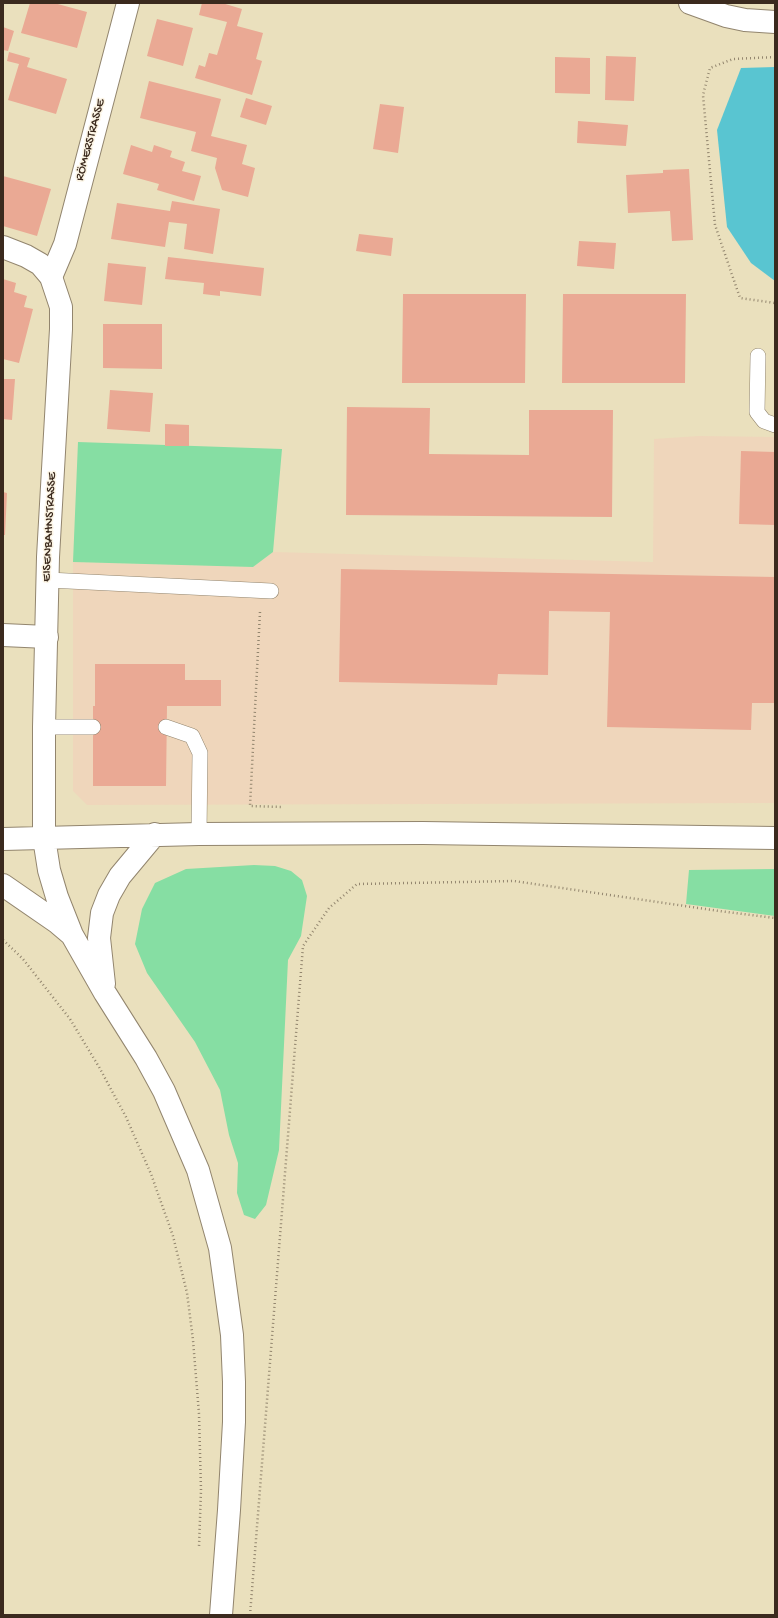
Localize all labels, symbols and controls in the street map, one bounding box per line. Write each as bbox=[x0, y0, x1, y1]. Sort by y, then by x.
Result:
street label: RÖMERSTRASSE bbox=[73, 97, 109, 183]
street label: EISENBAHNSTRASSE bbox=[39, 472, 61, 582]

